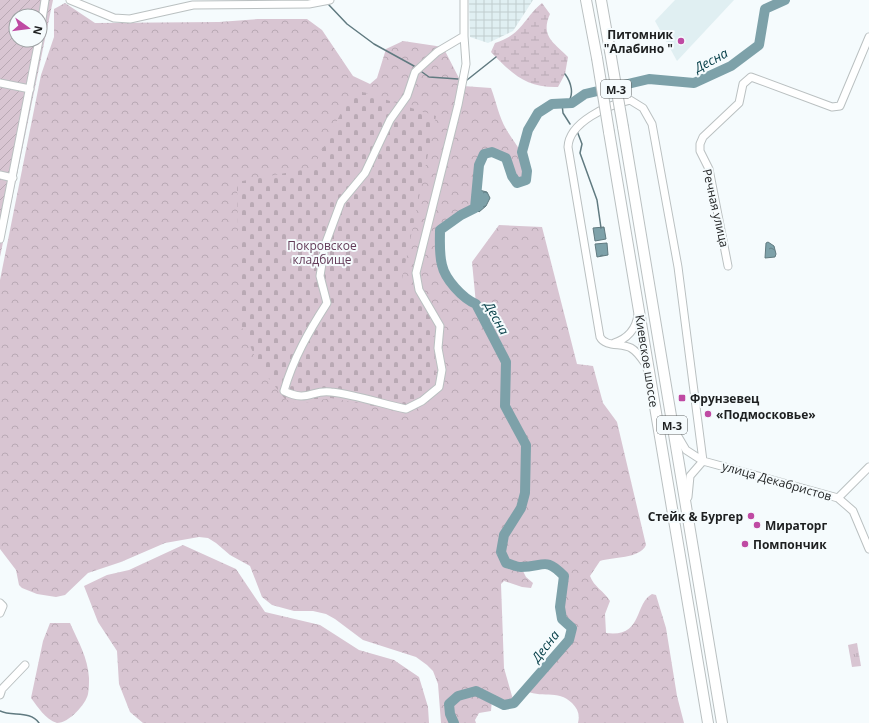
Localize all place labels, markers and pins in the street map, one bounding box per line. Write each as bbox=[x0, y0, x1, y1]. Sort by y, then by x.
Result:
place label: Питомник "Алабино " bbox=[604, 26, 674, 57]
marker: Питомник "Алабино " bbox=[676, 36, 686, 46]
place label: Фрунзевец bbox=[690, 390, 760, 407]
marker: Фрунзевец bbox=[677, 393, 687, 403]
place label: «Подмосковье» bbox=[716, 406, 816, 423]
marker: «Подмосковье» bbox=[703, 409, 713, 419]
place label: Стейк & Бургер bbox=[648, 508, 743, 525]
marker: Стейк & Бургер bbox=[746, 511, 756, 521]
place label: Мираторг bbox=[765, 517, 827, 534]
marker: Мираторг bbox=[752, 520, 762, 530]
place label: Помпончик bbox=[753, 536, 827, 553]
marker: Помпончик bbox=[740, 539, 750, 549]

